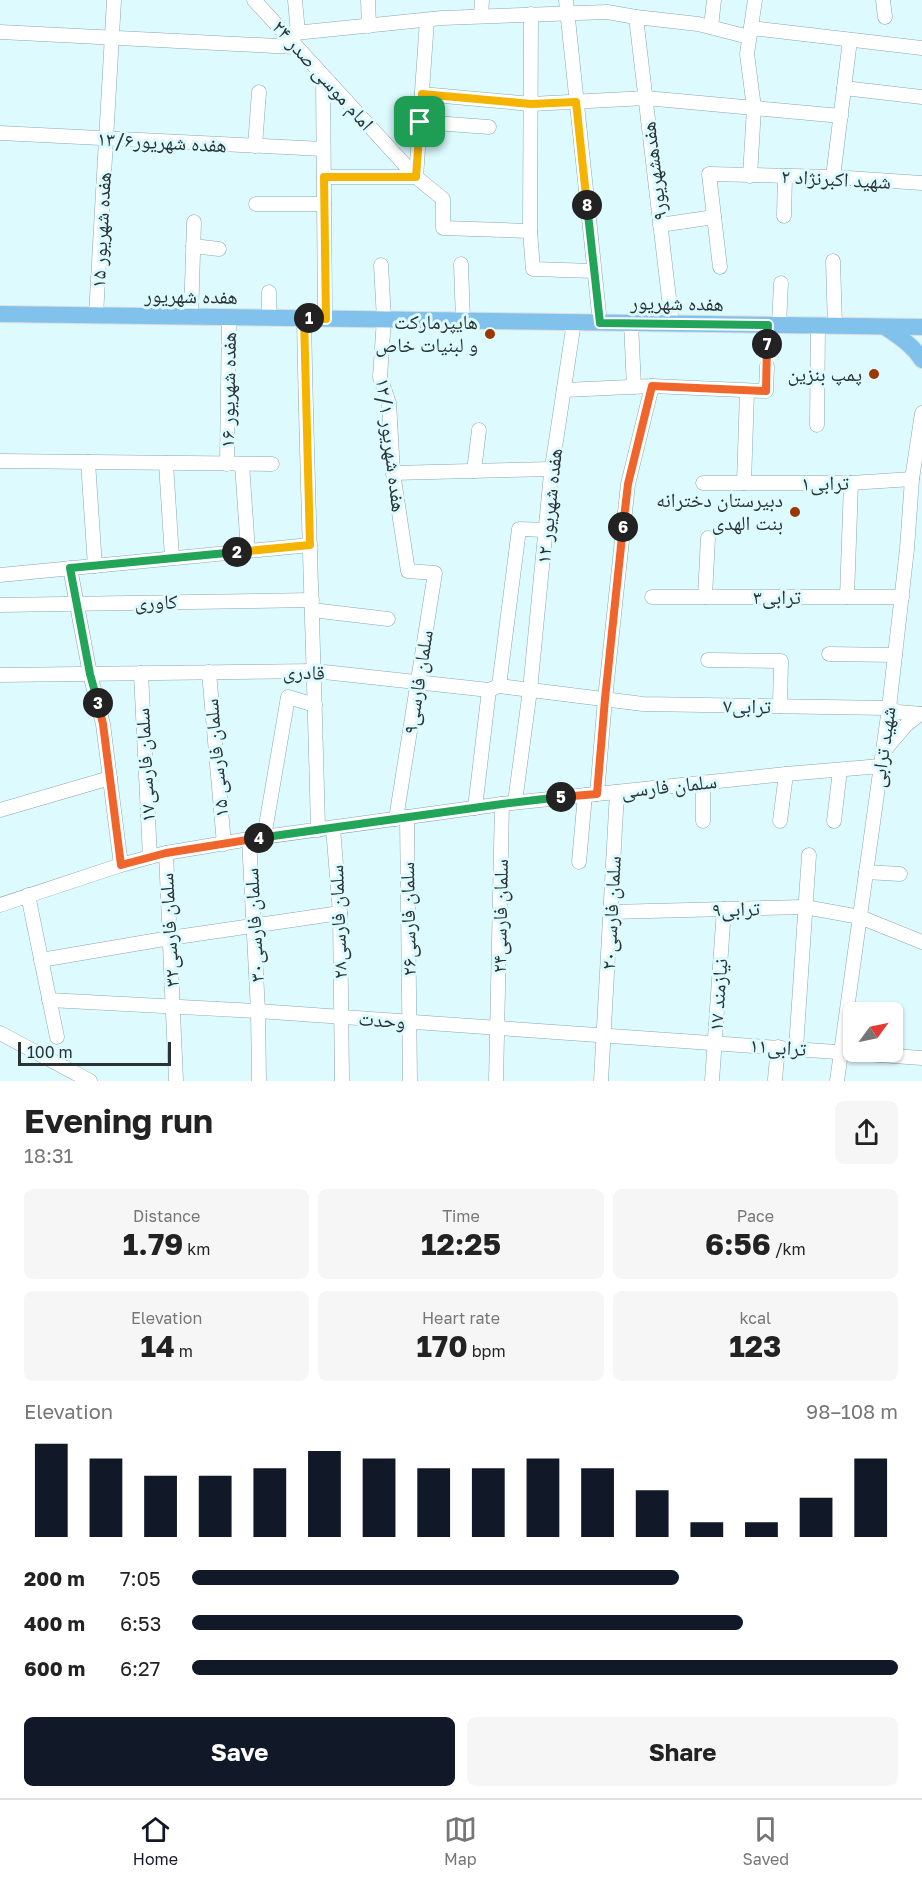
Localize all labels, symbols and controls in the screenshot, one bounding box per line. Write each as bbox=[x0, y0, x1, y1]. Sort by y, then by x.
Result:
street label: امام موسی صدر ۲۴ bbox=[266, 14, 380, 136]
pin bbox=[394, 96, 445, 147]
icon: arrive bbox=[403, 105, 436, 138]
street label: هفدهشهریور۹ bbox=[635, 120, 672, 222]
street label: هفده شهریور۱۳/۶ bbox=[97, 126, 228, 157]
street label: شهید اکبرنژاد ۲ bbox=[780, 163, 892, 194]
street label: هفده شهریور ۱۵ bbox=[85, 171, 116, 289]
pin: 8 bbox=[572, 190, 602, 220]
text: 8 bbox=[582, 195, 592, 215]
street label: هفده شهریور bbox=[143, 282, 238, 309]
street label: هفده شهریور bbox=[629, 289, 724, 316]
pin: 1 bbox=[294, 303, 324, 333]
text: 1 bbox=[305, 308, 313, 328]
place label: هایپرمارکت و لبنیات خاص bbox=[375, 309, 478, 357]
marker: هایپرمارکت و لبنیات خاص bbox=[483, 327, 497, 341]
pin: 7 bbox=[752, 329, 782, 359]
street label: هفده شهریور ۱۶ bbox=[214, 332, 241, 448]
text: 7 bbox=[763, 334, 771, 354]
place label: پمپ بنزین bbox=[788, 361, 862, 386]
marker: پمپ بنزین bbox=[867, 367, 881, 381]
street label: هفده شهریور ۱۲/۱ bbox=[371, 376, 412, 513]
street label: هفده شهریور ۱۲ bbox=[530, 447, 567, 565]
street label: ترابی۱ bbox=[801, 470, 849, 495]
place label: دبیرستان دخترانه بنت الهدی bbox=[656, 487, 783, 535]
marker: دبیرستان دخترانه بنت الهدی bbox=[788, 505, 802, 519]
pin: 6 bbox=[608, 512, 638, 542]
text: 6 bbox=[618, 517, 628, 537]
pin: 2 bbox=[222, 537, 252, 567]
text: 2 bbox=[232, 542, 242, 562]
street label: ترابی۳ bbox=[753, 584, 801, 609]
street label: کاوری bbox=[134, 589, 178, 614]
street label: سلمان فارسی۹ bbox=[397, 628, 438, 736]
street label: قادری bbox=[283, 658, 325, 685]
pin: 3 bbox=[83, 688, 113, 718]
text: 3 bbox=[93, 693, 103, 713]
street label: ترابی۷ bbox=[723, 693, 771, 718]
street label: سلمان فارسی ۱۵ bbox=[198, 698, 233, 818]
street label: شهید ترابی bbox=[864, 705, 901, 789]
street label: سلمان فارسی۱۷ bbox=[129, 707, 160, 823]
street label: سلمان فارسی bbox=[620, 768, 718, 803]
pin: 5 bbox=[546, 782, 576, 812]
text: 5 bbox=[556, 787, 566, 807]
pin: 4 bbox=[244, 823, 274, 853]
text: 4 bbox=[254, 828, 264, 848]
street label: سلمان فارسی۲۰ bbox=[595, 855, 626, 971]
street label: سلمان فارسی۲۴ bbox=[486, 859, 513, 973]
street label: سلمان فارسی۲۶ bbox=[394, 862, 421, 976]
street label: سلمان فارسی۲۸ bbox=[323, 865, 352, 979]
street label: سلمان فارسی۳۰ bbox=[238, 867, 269, 983]
street label: سلمان فارسی۳۲ bbox=[153, 872, 184, 988]
street label: ترابی۹ bbox=[712, 895, 760, 922]
street label: نیازمند ۱۷ bbox=[702, 958, 732, 1032]
north arrow bbox=[843, 1002, 903, 1062]
map controls bbox=[843, 1002, 903, 1062]
street label: وحدت bbox=[358, 1005, 406, 1033]
street label: ترابی۱۱ bbox=[749, 1032, 807, 1061]
scale bar bbox=[18, 1039, 171, 1066]
text: 100 m bbox=[27, 1042, 73, 1062]
text: Evening run bbox=[24, 1101, 213, 1140]
button: share bbox=[835, 1101, 898, 1164]
text: 18:31 bbox=[24, 1143, 73, 1167]
text: Distance bbox=[133, 1206, 200, 1226]
text: Time bbox=[442, 1206, 480, 1226]
text: Pace bbox=[737, 1206, 774, 1226]
text: 1.79 bbox=[123, 1226, 183, 1262]
text: 12:25 bbox=[421, 1226, 501, 1262]
text: 6:56 bbox=[705, 1226, 771, 1262]
text: km bbox=[183, 1239, 210, 1259]
text: /km bbox=[771, 1239, 806, 1259]
text: Elevation bbox=[131, 1308, 202, 1328]
text: Heart rate bbox=[422, 1308, 500, 1328]
text: kcal bbox=[740, 1308, 771, 1328]
text: 14 bbox=[140, 1328, 175, 1364]
text: 170 bbox=[416, 1328, 468, 1364]
text: 123 bbox=[729, 1328, 781, 1364]
text: m bbox=[175, 1341, 193, 1361]
text: bpm bbox=[468, 1341, 506, 1361]
text: Elevation bbox=[24, 1399, 113, 1423]
text: 98–108 m bbox=[806, 1399, 898, 1423]
text: 200 m bbox=[24, 1566, 85, 1590]
text: 7:05 bbox=[120, 1566, 161, 1590]
text: 400 m bbox=[24, 1611, 85, 1635]
text: 6:53 bbox=[120, 1611, 161, 1635]
text: 600 m bbox=[24, 1656, 85, 1680]
text: 6:27 bbox=[120, 1656, 160, 1680]
button: Save bbox=[24, 1717, 455, 1786]
button: Share bbox=[467, 1717, 898, 1786]
tab: Home bbox=[133, 1813, 178, 1869]
tab: Map bbox=[444, 1813, 477, 1869]
tab: Saved bbox=[742, 1813, 789, 1869]

